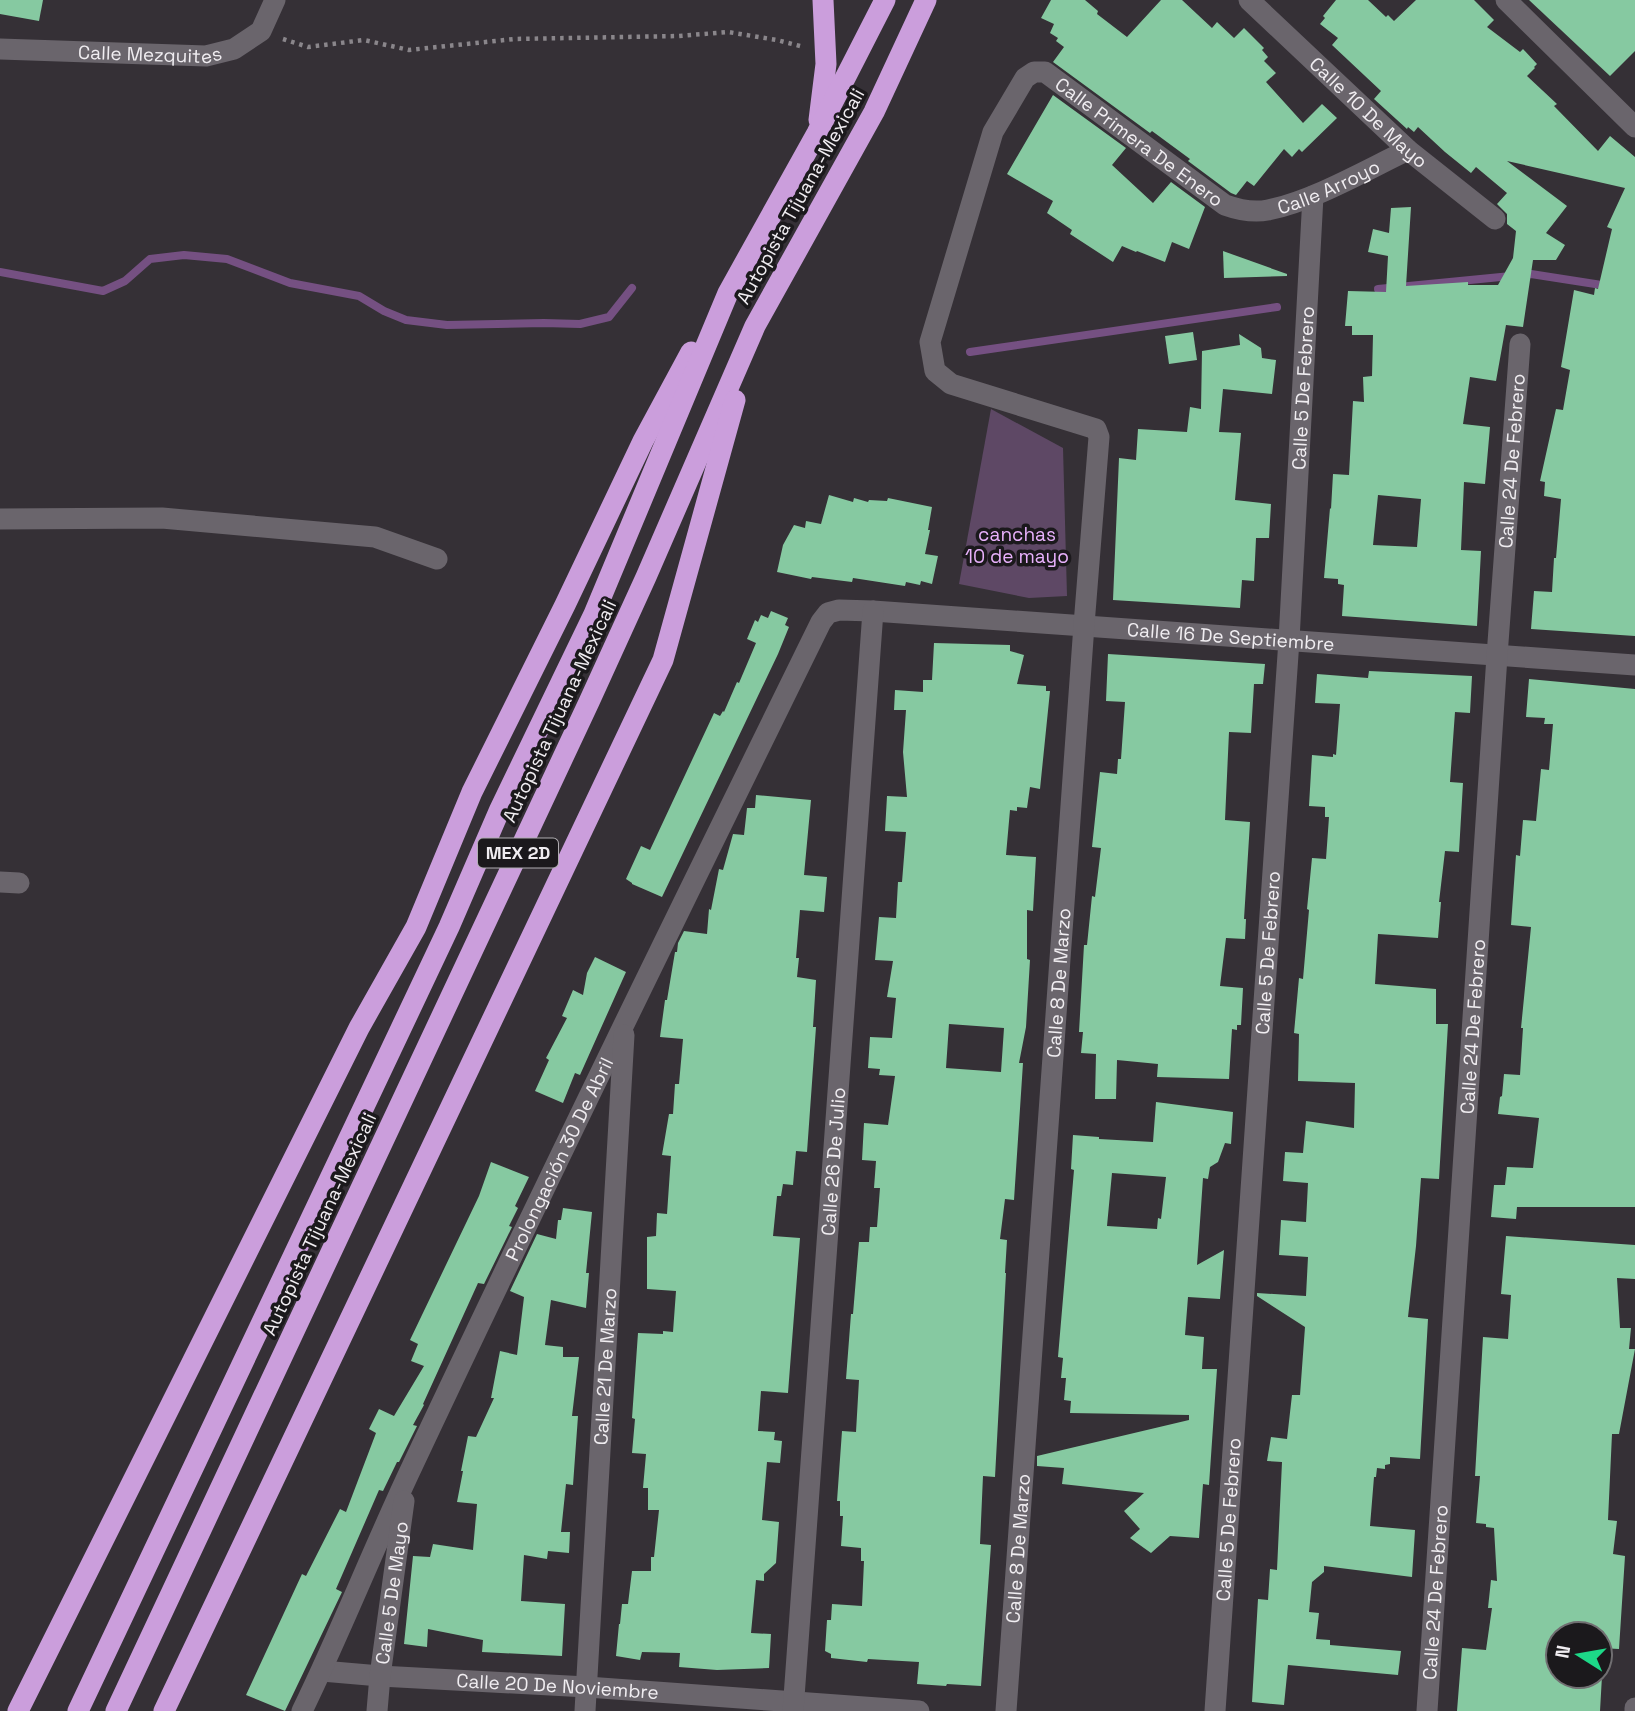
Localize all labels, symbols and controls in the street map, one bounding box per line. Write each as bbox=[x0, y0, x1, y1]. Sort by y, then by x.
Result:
street label: Calle Mezquites bbox=[78, 40, 224, 70]
street label: Calle 10 De Mayo bbox=[1304, 51, 1433, 174]
street label: Calle Primera De Enero bbox=[1050, 72, 1228, 213]
street label: Autopista Tijuana-Mexicali bbox=[731, 84, 870, 309]
street label: Calle Arroyo bbox=[1274, 154, 1384, 220]
street label: Calle 5 De Febrero bbox=[1286, 305, 1320, 470]
street label: Calle 24 De Febrero bbox=[1493, 373, 1531, 549]
park label: canchas 10 de mayo bbox=[965, 522, 1069, 569]
street label: Autopista Tijuana-Mexicali bbox=[497, 596, 622, 827]
street label: Calle 16 De Septiembre bbox=[1126, 617, 1335, 657]
road number: MEX 2D bbox=[478, 838, 558, 868]
street label: Calle 5 De Febrero bbox=[1250, 870, 1286, 1035]
street label: Calle 8 De Marzo bbox=[1041, 907, 1077, 1059]
street label: Calle 24 De Febrero bbox=[1455, 938, 1491, 1115]
street label: Prolongación 30 De Abril bbox=[500, 1053, 619, 1265]
street label: Calle 26 De Julio bbox=[816, 1086, 851, 1237]
street label: Autopista Tijuana-Mexicali bbox=[257, 1109, 382, 1340]
street label: Calle 21 De Marzo bbox=[588, 1287, 622, 1446]
street label: Calle 5 De Febrero bbox=[1211, 1437, 1247, 1602]
street label: Calle 8 De Marzo bbox=[1000, 1473, 1036, 1624]
street label: Calle 24 De Febrero bbox=[1417, 1504, 1454, 1681]
street label: Calle 5 De Mayo bbox=[370, 1520, 414, 1666]
north arrow bbox=[1544, 1620, 1614, 1690]
text: N bbox=[1549, 1643, 1576, 1660]
street label: Calle 20 De Noviembre bbox=[456, 1668, 660, 1705]

